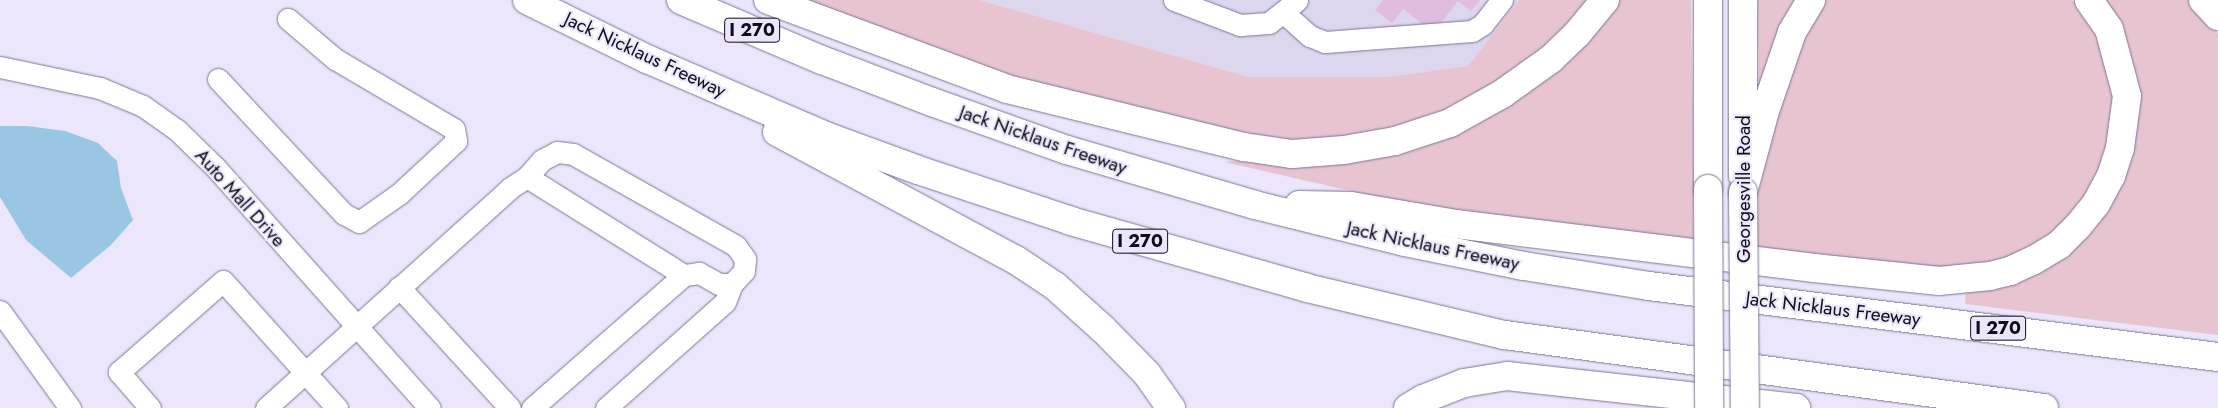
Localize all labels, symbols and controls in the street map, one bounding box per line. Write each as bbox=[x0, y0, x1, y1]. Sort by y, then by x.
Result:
street label: Jack Nicklaus Freeway bbox=[561, 8, 729, 102]
road number: I 270 bbox=[723, 14, 781, 46]
street label: Jack Nicklaus Freeway bbox=[956, 101, 1130, 179]
street label: Georgesville Road bbox=[1733, 115, 1755, 263]
street label: Auto Mall Drive bbox=[190, 144, 290, 252]
street label: Jack Nicklaus Freeway bbox=[1345, 217, 1521, 275]
road number: I 270 bbox=[1111, 226, 1169, 256]
street label: Jack Nicklaus Freeway bbox=[1744, 287, 1922, 331]
road number: I 270 bbox=[1969, 312, 2027, 343]

